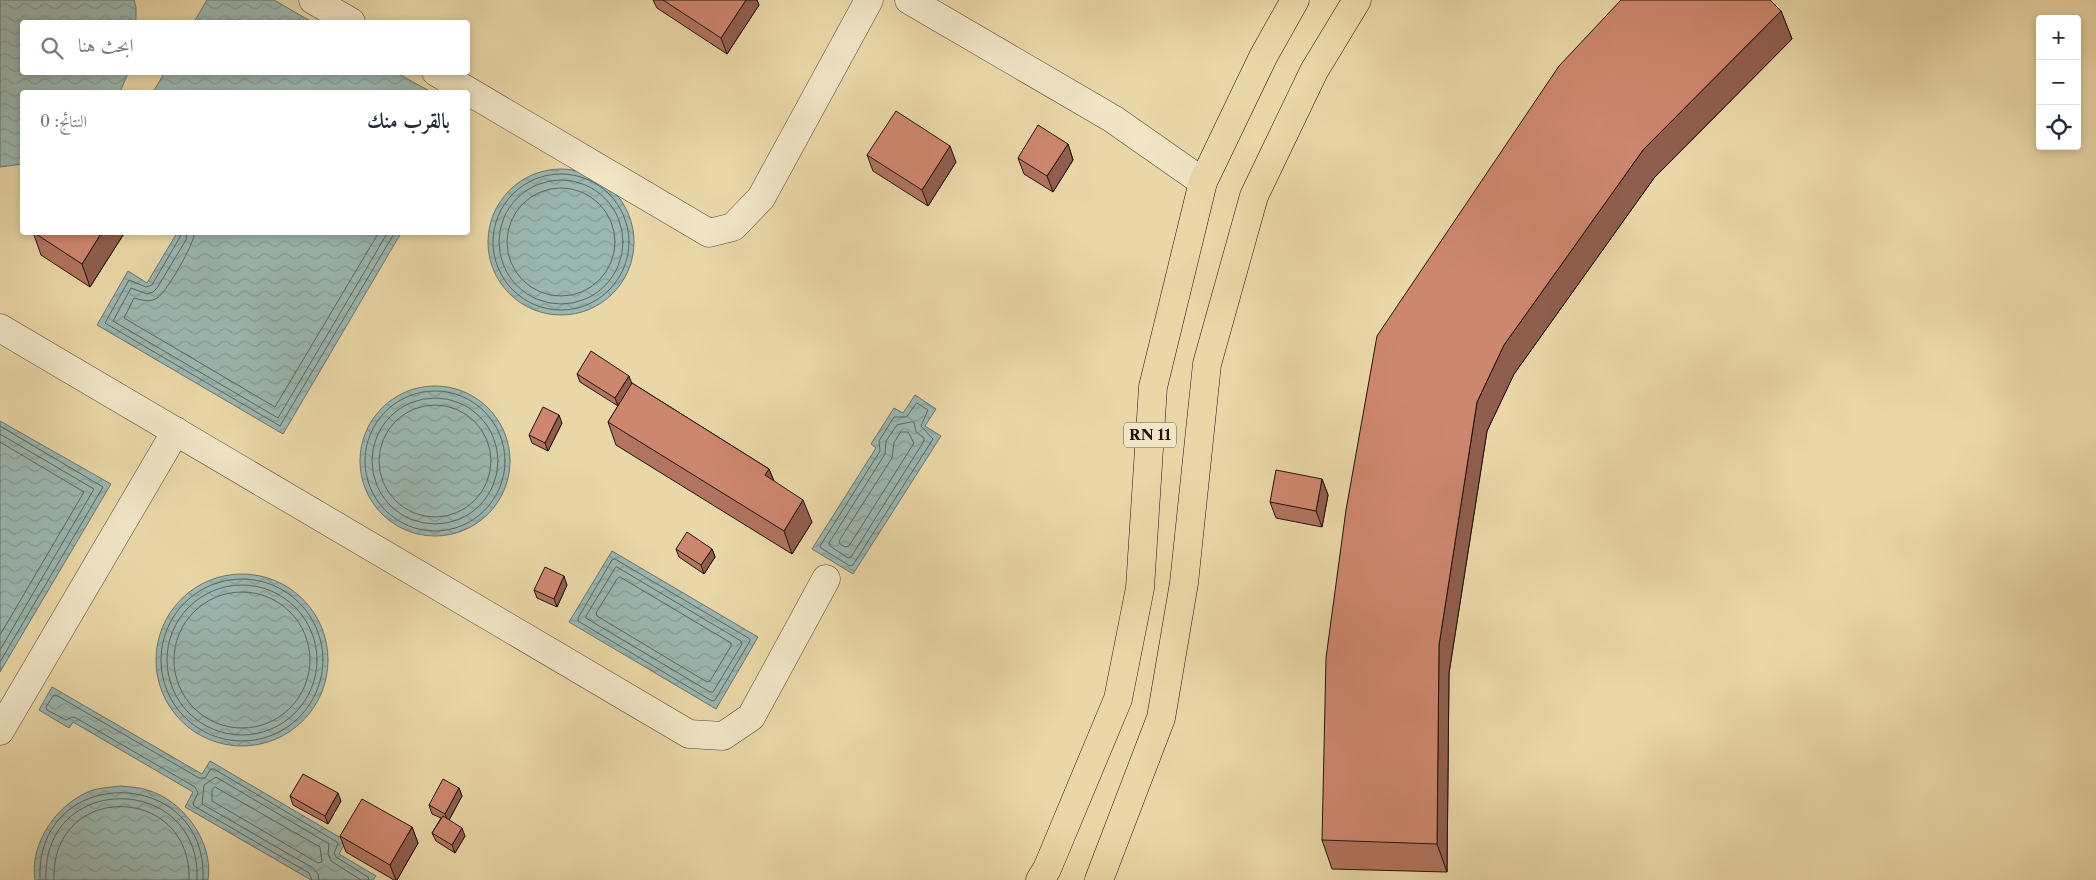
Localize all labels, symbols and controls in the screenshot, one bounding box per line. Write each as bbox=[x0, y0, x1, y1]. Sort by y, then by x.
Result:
map controls bbox=[2036, 15, 2081, 150]
button: + bbox=[2036, 15, 2081, 60]
search box bbox=[20, 20, 470, 75]
icon: search bbox=[38, 34, 66, 62]
text: ابحث هنا bbox=[78, 34, 134, 57]
button: − bbox=[2036, 60, 2081, 105]
button: locate bbox=[2036, 105, 2081, 150]
text: بالقرب منك bbox=[367, 108, 450, 133]
text: النتائج: 0 bbox=[40, 111, 87, 131]
road number: RN 11 bbox=[1124, 422, 1176, 448]

